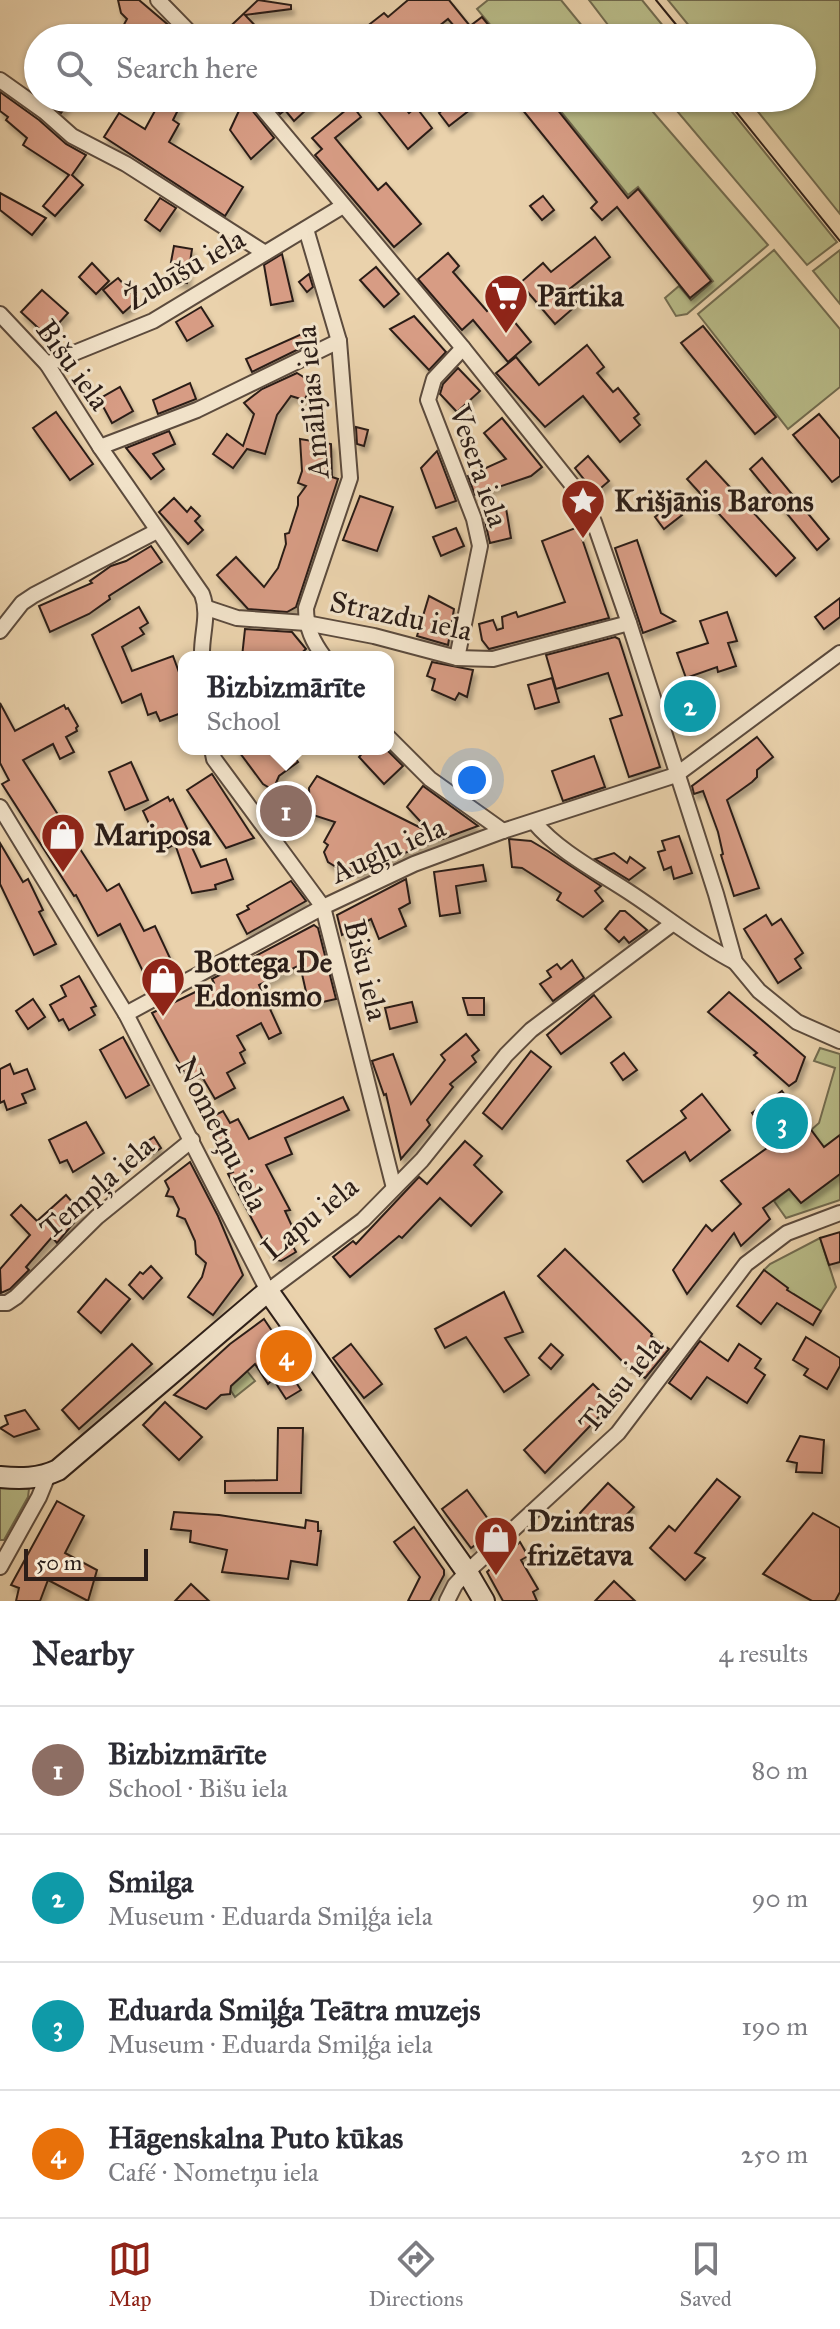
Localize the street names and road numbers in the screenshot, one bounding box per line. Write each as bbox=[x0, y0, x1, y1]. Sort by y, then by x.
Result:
street label: Žubīšu iela bbox=[119, 220, 252, 318]
street label: Bišu iela bbox=[28, 313, 118, 417]
street label: Amālijas iela bbox=[287, 324, 337, 482]
street label: Vesera iela bbox=[441, 399, 517, 532]
street label: Strazdu iela bbox=[327, 583, 476, 649]
street label: Augļu iela bbox=[323, 809, 451, 892]
street label: Bišu iela bbox=[336, 916, 396, 1025]
street label: Nometņu iela bbox=[168, 1051, 276, 1217]
street label: Tempļa iela bbox=[33, 1128, 162, 1246]
street label: Lapu iela bbox=[254, 1168, 366, 1268]
street label: Talsu iela bbox=[571, 1328, 671, 1440]

